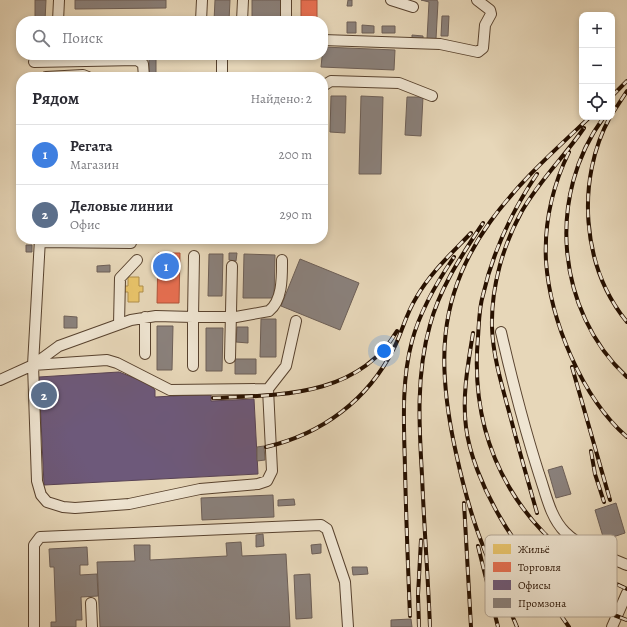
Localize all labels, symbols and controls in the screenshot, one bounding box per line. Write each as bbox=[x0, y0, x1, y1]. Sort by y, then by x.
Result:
map controls bbox=[579, 12, 615, 120]
button: + bbox=[579, 12, 615, 48]
search box bbox=[16, 16, 328, 60]
icon: search bbox=[30, 27, 52, 49]
text: Поиск bbox=[62, 28, 103, 48]
button: − bbox=[579, 48, 615, 84]
button: locate bbox=[579, 84, 615, 120]
text: Рядом bbox=[32, 87, 79, 110]
text: Найдено: 2 bbox=[251, 90, 312, 107]
text: Регата bbox=[70, 136, 113, 156]
text: 1 bbox=[43, 146, 47, 163]
text: 200 m bbox=[279, 146, 312, 163]
text: Магазин bbox=[70, 156, 119, 173]
text: Деловые линии bbox=[70, 196, 173, 216]
text: 2 bbox=[42, 206, 48, 223]
text: 290 m bbox=[280, 206, 312, 223]
text: Офис bbox=[70, 216, 100, 233]
pin: 1 bbox=[153, 251, 179, 281]
your location bbox=[374, 341, 394, 361]
pin: 2 bbox=[31, 380, 57, 410]
legend bbox=[485, 535, 617, 617]
text: Жильё bbox=[518, 542, 550, 557]
text: Торговля bbox=[518, 560, 561, 575]
text: Офисы bbox=[518, 578, 551, 593]
text: Промзона bbox=[518, 596, 567, 611]

